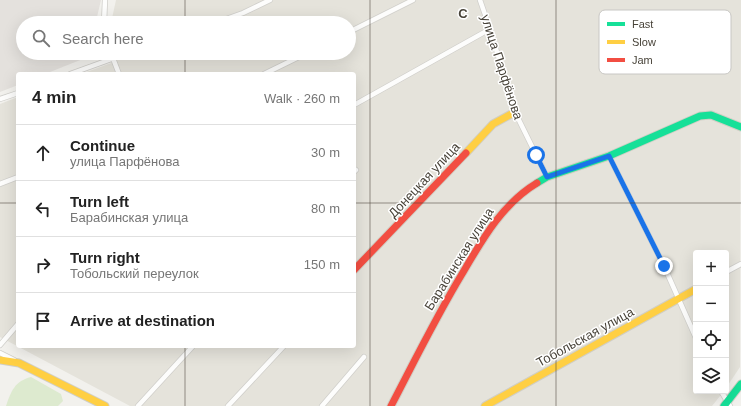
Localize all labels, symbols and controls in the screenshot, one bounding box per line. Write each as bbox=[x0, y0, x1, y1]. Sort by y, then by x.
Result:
text: C bbox=[458, 6, 468, 21]
legend bbox=[599, 10, 731, 74]
street label: улица Парфёнова bbox=[478, 13, 526, 122]
search box bbox=[16, 16, 356, 60]
text: Fast bbox=[632, 18, 653, 30]
icon: search bbox=[30, 27, 52, 49]
text: Search here bbox=[62, 30, 144, 47]
text: Slow bbox=[632, 36, 656, 48]
text: Jam bbox=[632, 54, 653, 66]
text: 4 min bbox=[32, 88, 76, 107]
text: Walk · 260 m bbox=[264, 91, 340, 106]
text: Continue bbox=[70, 137, 135, 154]
street label: Донецкая улица bbox=[385, 139, 463, 221]
icon: ahead bbox=[32, 142, 54, 164]
text: 30 m bbox=[311, 145, 340, 160]
route start bbox=[527, 146, 545, 164]
text: улица Парфёнова bbox=[70, 154, 179, 169]
text: Turn left bbox=[70, 193, 129, 210]
icon: left bbox=[32, 198, 54, 220]
text: 80 m bbox=[311, 201, 340, 216]
street label: Барабинская улица bbox=[421, 204, 497, 313]
text: Барабинская улица bbox=[70, 210, 188, 225]
text: Turn right bbox=[70, 249, 140, 266]
map controls bbox=[693, 250, 729, 394]
button: + bbox=[693, 250, 729, 286]
icon: right bbox=[32, 254, 54, 276]
text: 150 m bbox=[304, 257, 340, 272]
route end bbox=[655, 257, 673, 275]
text: Тобольский переулок bbox=[70, 266, 199, 281]
button: − bbox=[693, 286, 729, 322]
street label: Тобольская улица bbox=[534, 304, 637, 370]
icon: arrive bbox=[32, 310, 54, 332]
text: Arrive at destination bbox=[70, 312, 215, 329]
button: locate bbox=[693, 322, 729, 358]
button: layers bbox=[693, 358, 729, 394]

